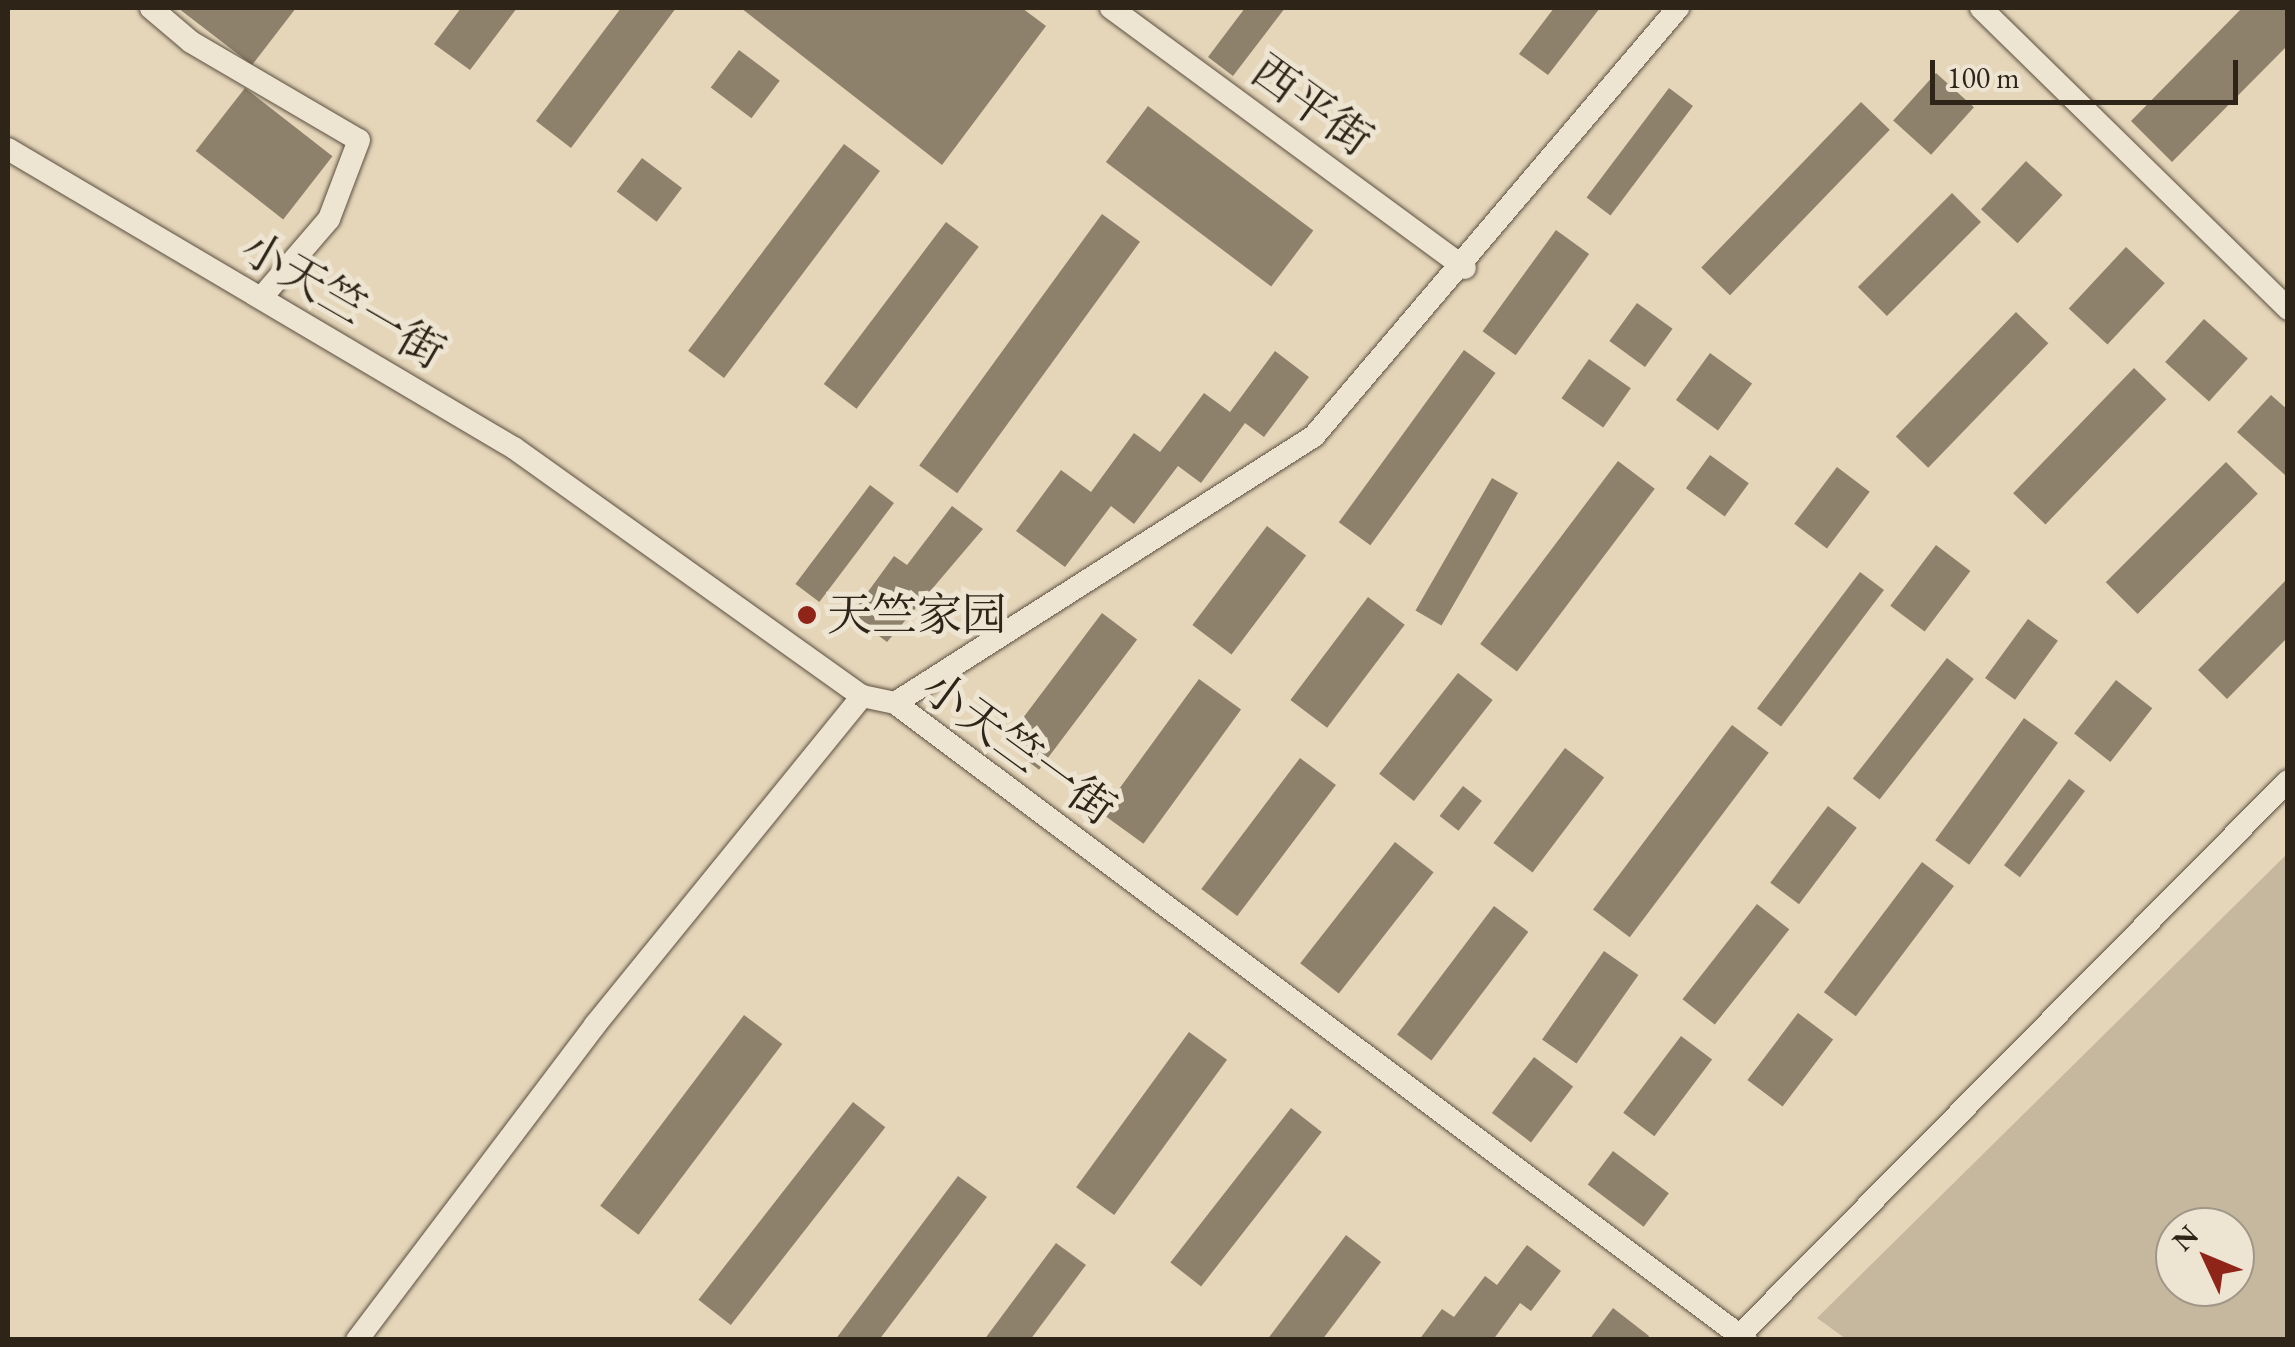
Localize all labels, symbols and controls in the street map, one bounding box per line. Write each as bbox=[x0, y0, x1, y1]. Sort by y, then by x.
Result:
scale bar bbox=[1935, 40, 2242, 102]
street label: 西平街 bbox=[1242, 43, 1382, 167]
text: 100 m bbox=[1947, 58, 2020, 97]
street label: 小天竺一街 bbox=[232, 220, 454, 380]
place label: 天竺家园 bbox=[827, 588, 1007, 642]
marker: 天竺家园 bbox=[796, 604, 818, 626]
street label: 小天竺一街 bbox=[912, 660, 1126, 836]
north arrow bbox=[2155, 1207, 2255, 1307]
text: N bbox=[2164, 1217, 2206, 1258]

